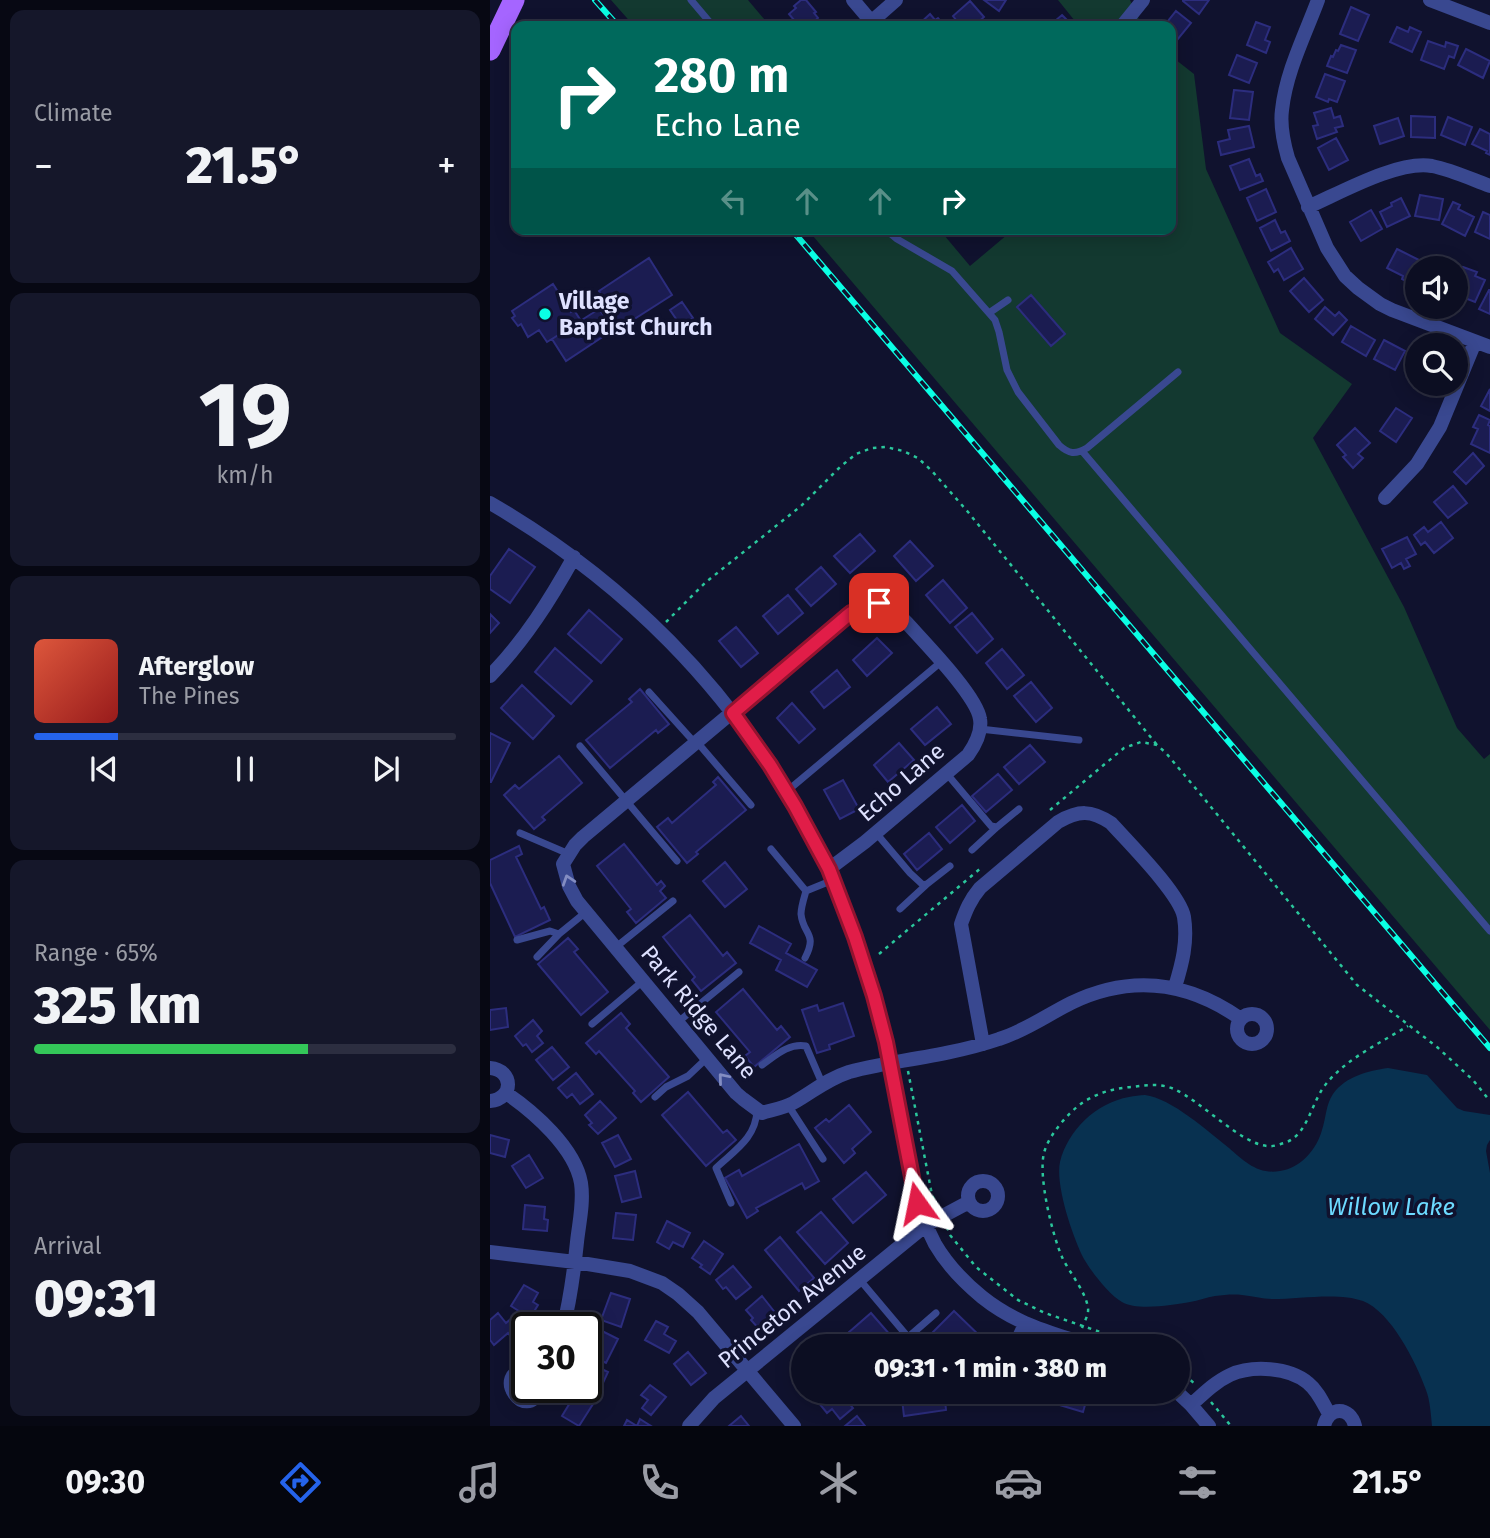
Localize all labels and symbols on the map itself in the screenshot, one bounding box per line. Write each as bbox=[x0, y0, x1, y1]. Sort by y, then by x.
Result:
place label: Village Baptist Church bbox=[558, 287, 713, 341]
marker: Village Baptist Church bbox=[537, 306, 553, 322]
pin bbox=[849, 573, 909, 633]
street label: Echo Lane bbox=[852, 737, 950, 827]
one-way arrow bbox=[562, 875, 576, 887]
street label: Park Ridge Lane bbox=[635, 940, 763, 1084]
one-way arrow bbox=[719, 1073, 732, 1085]
position arrow bbox=[880, 1166, 954, 1240]
water label: Willow Lake bbox=[1327, 1193, 1455, 1221]
street label: Princeton Avenue bbox=[712, 1238, 872, 1374]
speed limit sign: 30 bbox=[511, 1312, 602, 1403]

